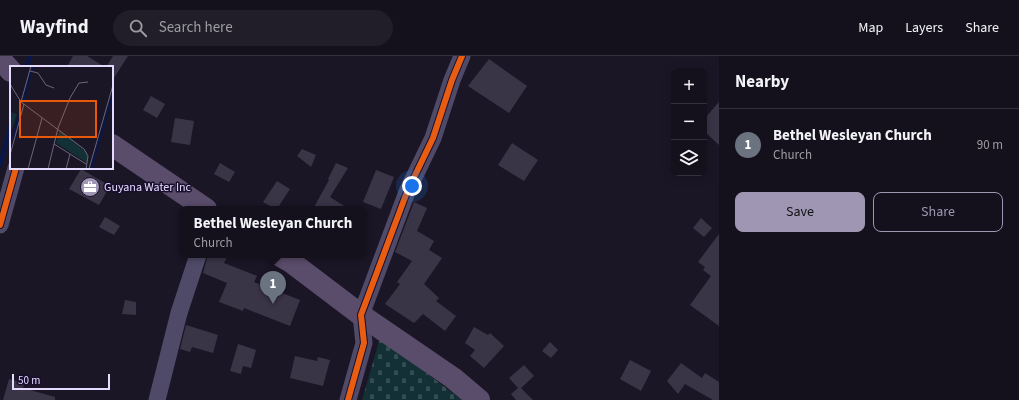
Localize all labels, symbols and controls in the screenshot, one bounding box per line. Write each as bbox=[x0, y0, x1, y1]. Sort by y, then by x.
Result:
search box bbox=[113, 10, 393, 46]
text: Wayfind bbox=[20, 14, 89, 41]
icon: search bbox=[127, 17, 149, 39]
text: Search here bbox=[159, 17, 233, 38]
text: Map bbox=[858, 18, 883, 38]
text: Layers bbox=[905, 18, 943, 38]
text: Share bbox=[965, 18, 999, 38]
inset map bbox=[10, 66, 113, 169]
map controls bbox=[671, 68, 707, 176]
button: + bbox=[671, 68, 707, 104]
text: Nearby bbox=[735, 70, 789, 94]
button: − bbox=[671, 104, 707, 140]
text: Bethel Wesleyan Church bbox=[773, 125, 932, 146]
text: 1 bbox=[745, 136, 751, 154]
text: 90 m bbox=[977, 136, 1003, 154]
button: layers bbox=[671, 140, 707, 176]
text: Church bbox=[773, 146, 812, 164]
office icon: Guyana Water Inc bbox=[79, 176, 101, 198]
your location bbox=[402, 176, 422, 196]
place label: Guyana Water Inc bbox=[104, 179, 192, 196]
button: Save bbox=[735, 192, 865, 232]
button: Share bbox=[873, 192, 1003, 232]
popup bbox=[179, 206, 367, 258]
text: Bethel Wesleyan Church bbox=[194, 213, 352, 234]
text: Church bbox=[194, 234, 233, 252]
pin: 1 bbox=[260, 271, 286, 304]
scale bar bbox=[12, 372, 110, 391]
text: 50 m bbox=[18, 373, 40, 388]

